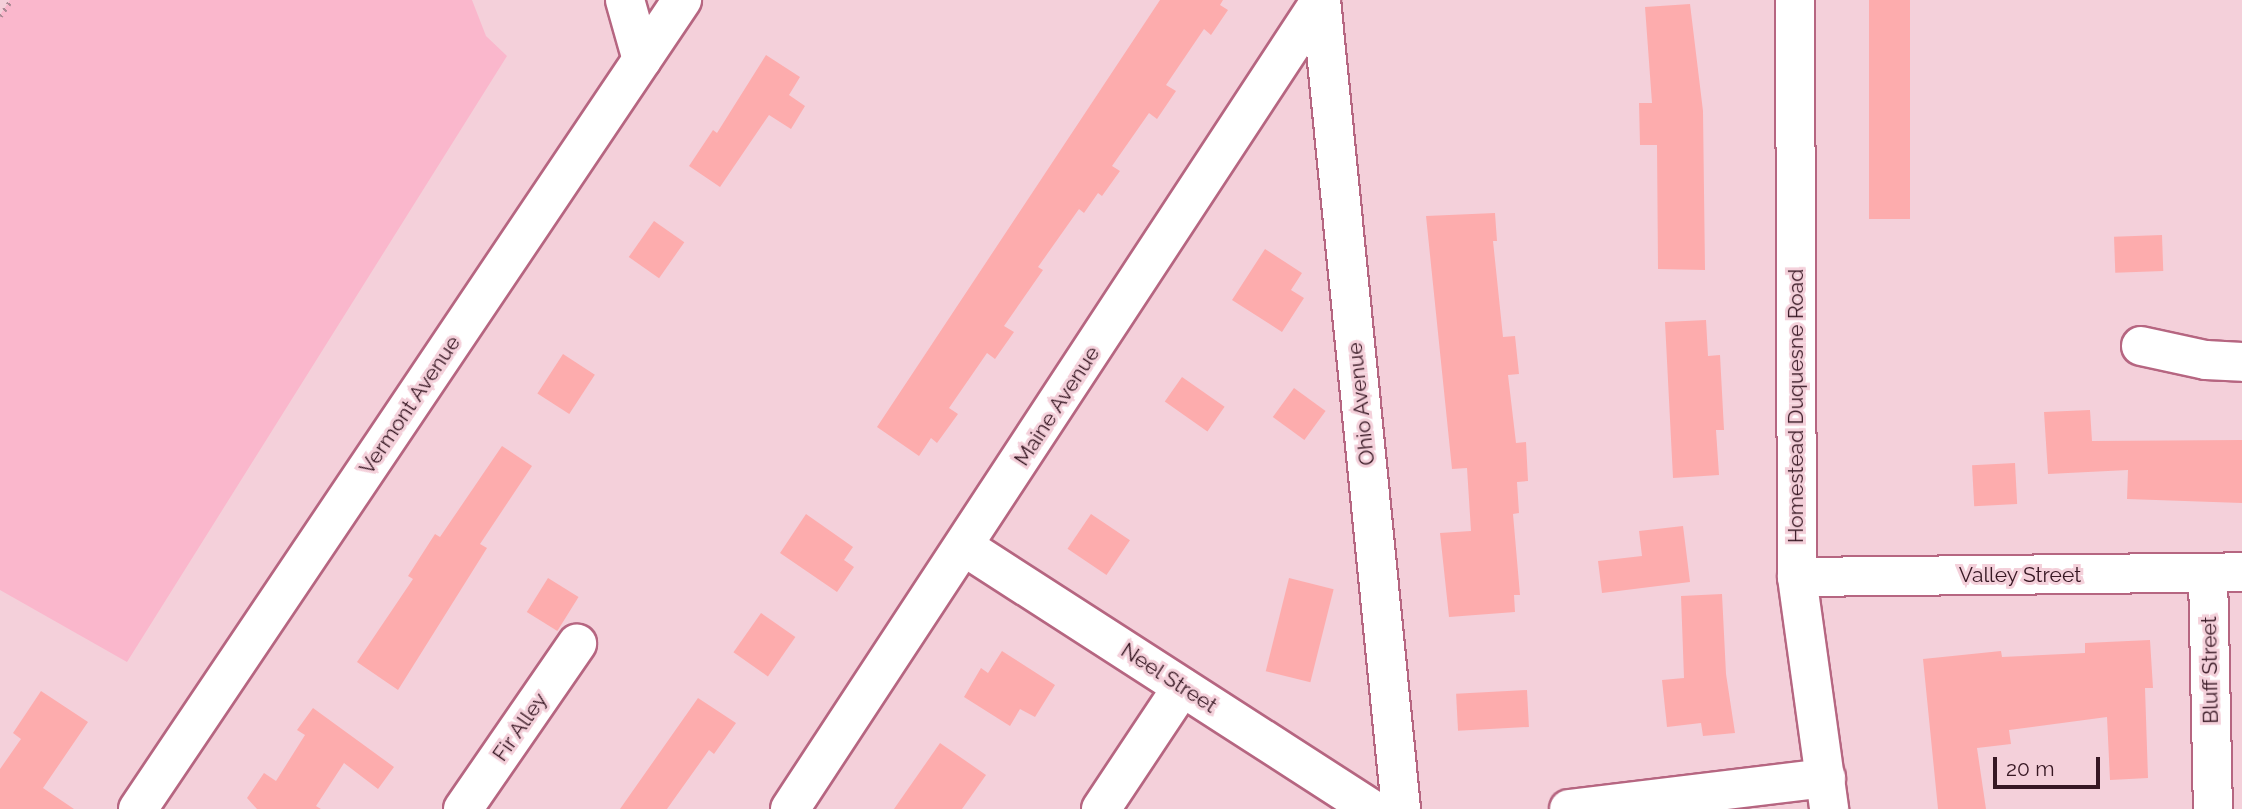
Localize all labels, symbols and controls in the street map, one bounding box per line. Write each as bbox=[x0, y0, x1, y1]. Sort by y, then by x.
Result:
street label: Homestead Duquesne Road bbox=[1783, 269, 1809, 543]
street label: Vermont Avenue bbox=[354, 331, 466, 479]
street label: Maine Avenue bbox=[1009, 341, 1105, 471]
street label: Ohio Avenue bbox=[1342, 341, 1380, 467]
street label: Valley Street bbox=[1958, 562, 2082, 588]
street label: Bluff Street bbox=[2196, 616, 2224, 724]
street label: Neel Street bbox=[1116, 637, 1222, 719]
street label: Fir Alley bbox=[487, 688, 553, 766]
scale bar bbox=[1997, 742, 2104, 786]
text: 20 m bbox=[2006, 756, 2054, 781]

